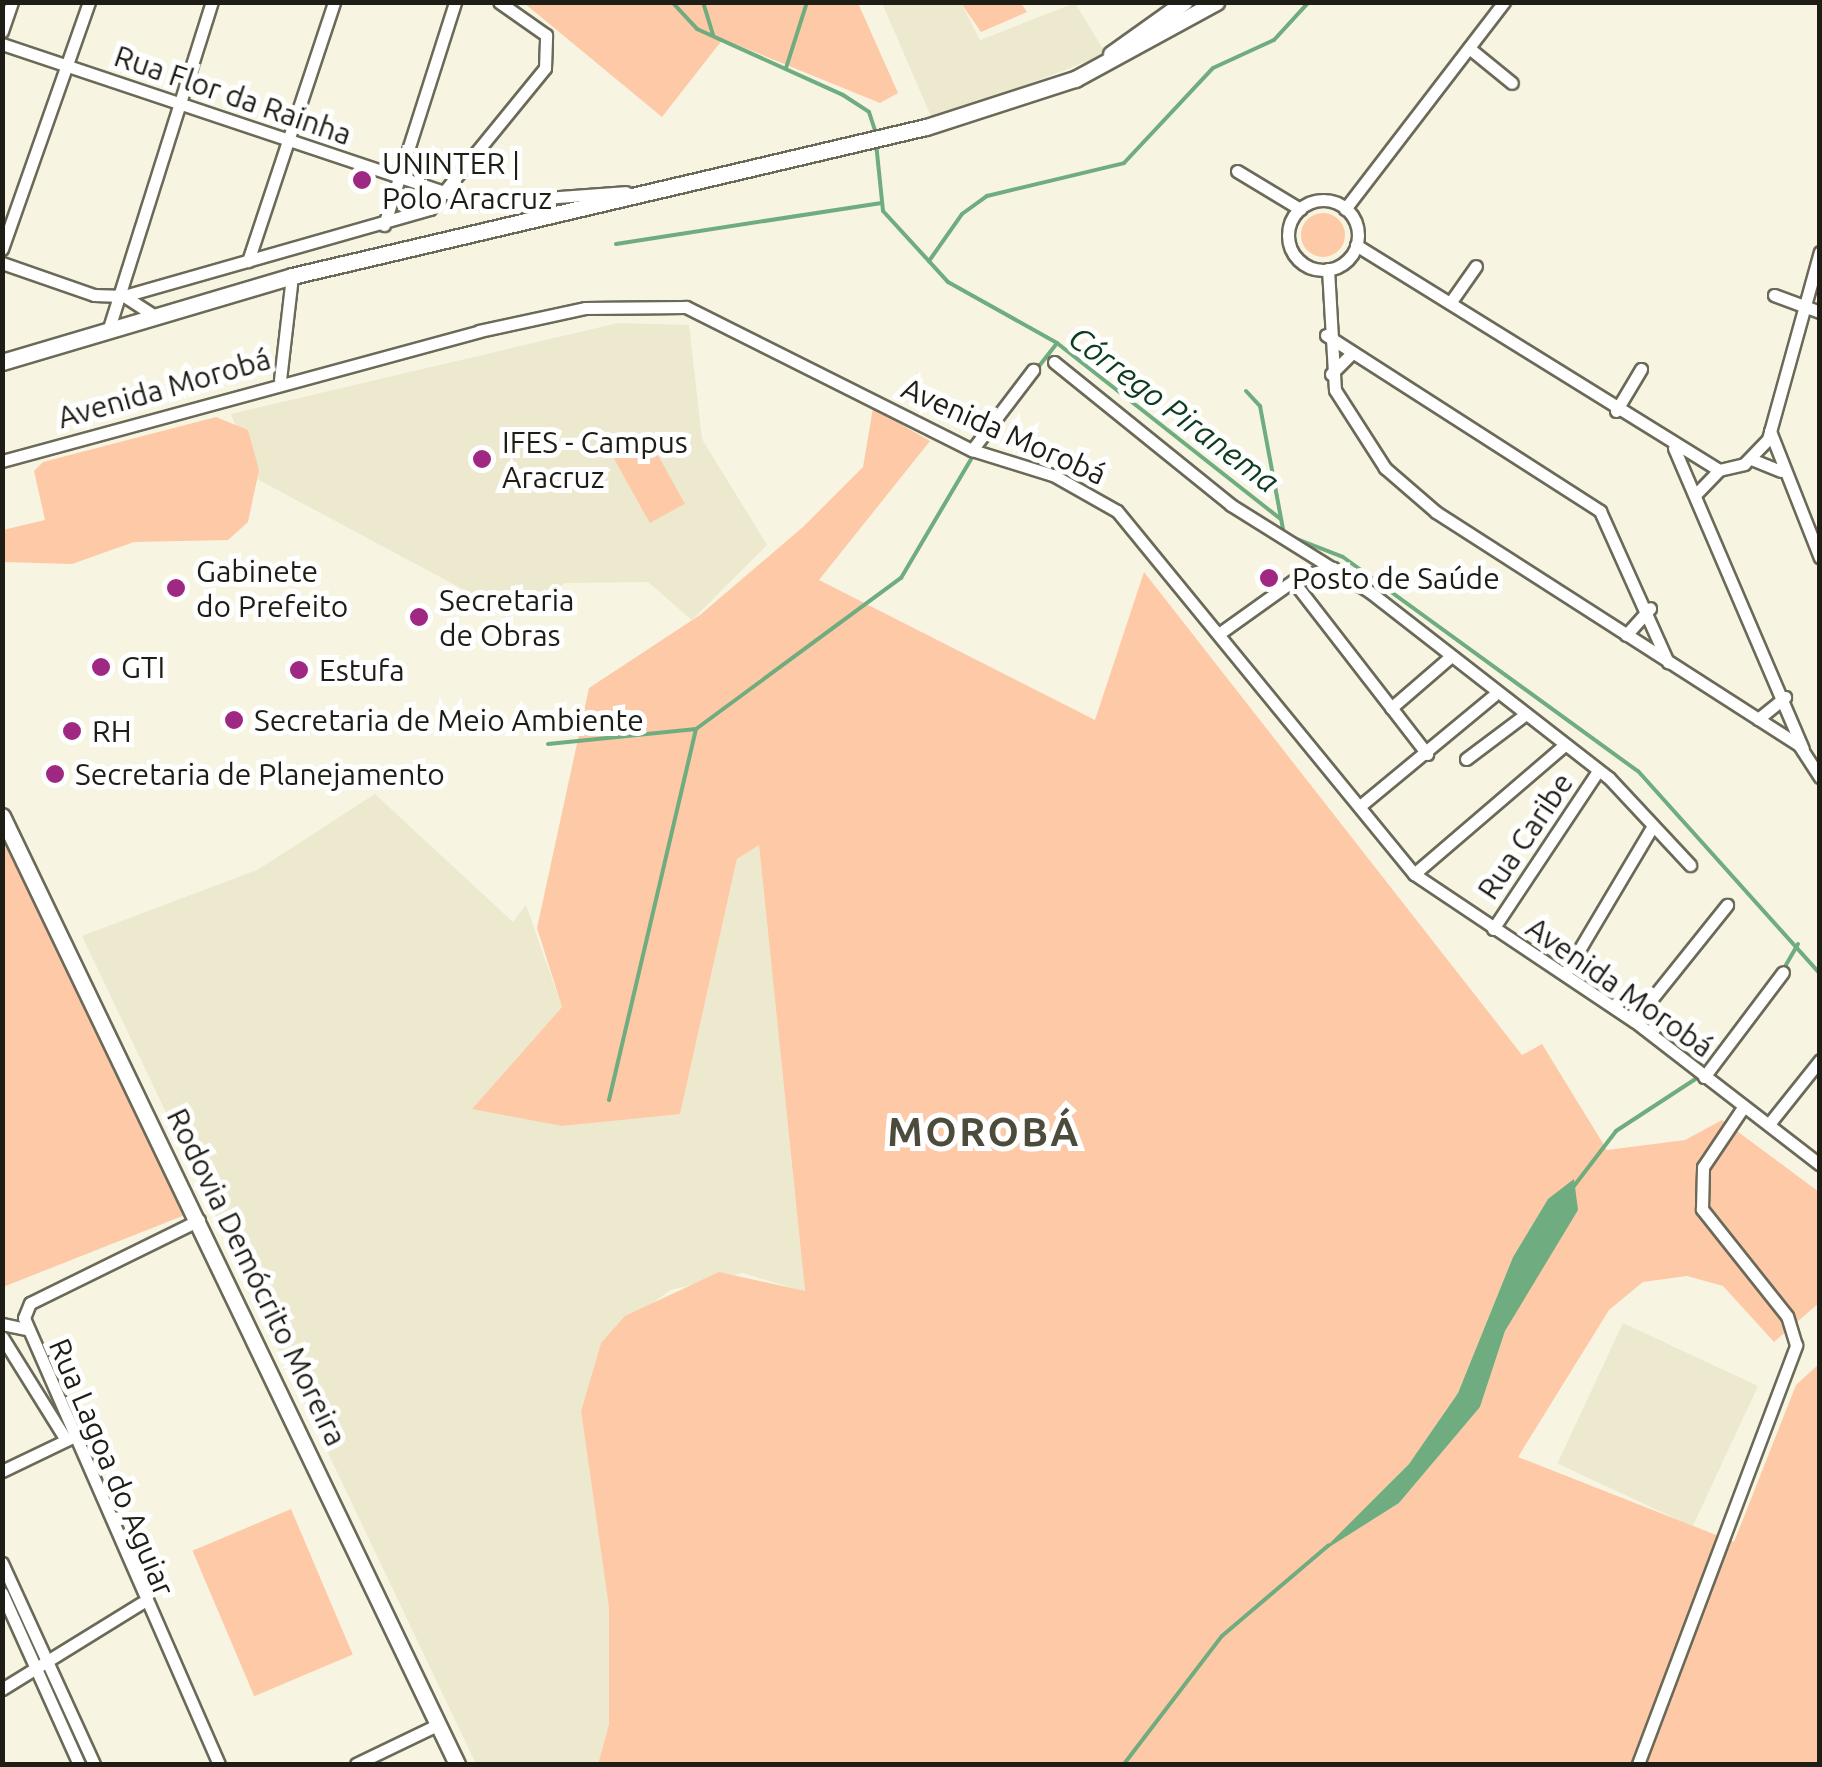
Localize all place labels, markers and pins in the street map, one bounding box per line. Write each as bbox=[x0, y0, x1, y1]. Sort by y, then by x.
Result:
place label: UNINTER | Polo Aracruz bbox=[382, 145, 552, 216]
marker: UNINTER | Polo Aracruz bbox=[351, 169, 373, 191]
place label: IFES - Campus Aracruz bbox=[502, 424, 688, 494]
marker: IFES - Campus Aracruz bbox=[471, 448, 493, 470]
place label: Gabinete do Prefeito bbox=[196, 553, 348, 624]
place label: Posto de Saúde bbox=[1292, 560, 1500, 596]
marker: Posto de Saúde bbox=[1256, 565, 1282, 591]
marker: Gabinete do Prefeito bbox=[165, 577, 187, 599]
place label: Secretaria de Obras bbox=[439, 582, 574, 652]
marker: Secretaria de Obras bbox=[408, 606, 430, 628]
place label: GTI bbox=[121, 649, 165, 685]
place label: Estufa bbox=[319, 652, 405, 688]
marker: GTI bbox=[90, 656, 112, 678]
marker: Estufa bbox=[288, 659, 310, 681]
place label: Secretaria de Meio Ambiente bbox=[254, 702, 644, 738]
marker: Secretaria de Meio Ambiente bbox=[223, 709, 245, 731]
place label: RH bbox=[92, 713, 132, 749]
marker: RH bbox=[61, 720, 83, 742]
place label: Secretaria de Planejamento bbox=[75, 756, 445, 792]
marker: Secretaria de Planejamento bbox=[44, 763, 66, 785]

